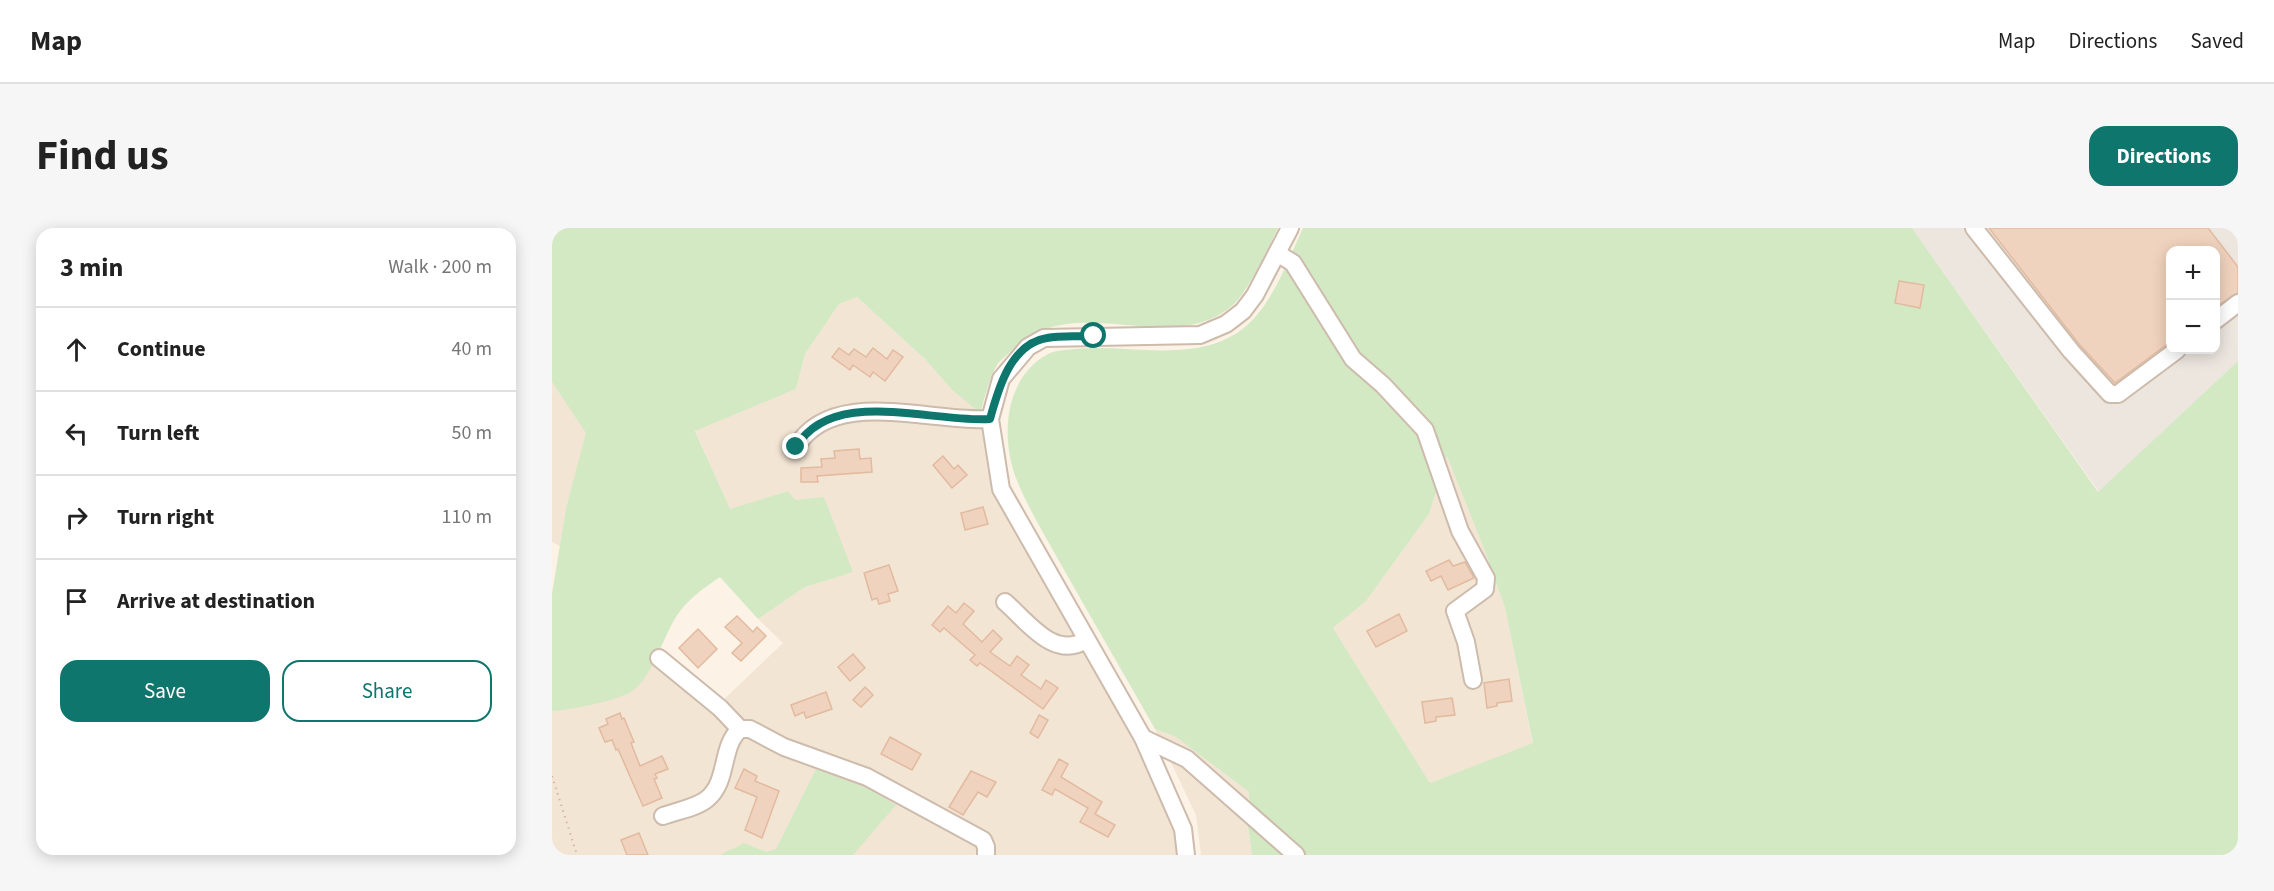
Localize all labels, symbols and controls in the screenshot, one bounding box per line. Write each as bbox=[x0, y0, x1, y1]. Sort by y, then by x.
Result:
text: Map bbox=[30, 21, 82, 61]
text: Map bbox=[1998, 26, 2036, 56]
text: Directions bbox=[2069, 26, 2157, 56]
text: Saved bbox=[2190, 26, 2244, 56]
text: Find us bbox=[36, 126, 169, 186]
button: Directions bbox=[2089, 126, 2238, 186]
map controls bbox=[2166, 246, 2220, 354]
button: + bbox=[2166, 246, 2220, 300]
text: 3 min bbox=[60, 249, 123, 286]
text: Walk · 200 m bbox=[388, 253, 492, 281]
button: − bbox=[2166, 300, 2220, 354]
route start bbox=[1080, 322, 1106, 348]
icon: ahead bbox=[60, 333, 93, 366]
text: Continue bbox=[117, 333, 206, 365]
text: 40 m bbox=[452, 335, 492, 363]
icon: left bbox=[60, 417, 93, 450]
text: Turn left bbox=[117, 417, 199, 449]
text: 50 m bbox=[452, 419, 492, 447]
route end bbox=[782, 433, 808, 459]
icon: right bbox=[60, 501, 93, 534]
text: Turn right bbox=[117, 501, 214, 533]
text: 110 m bbox=[442, 503, 492, 531]
icon: arrive bbox=[60, 585, 93, 618]
text: Arrive at destination bbox=[117, 585, 315, 617]
button: Save bbox=[60, 660, 270, 722]
button: Share bbox=[282, 660, 492, 722]

